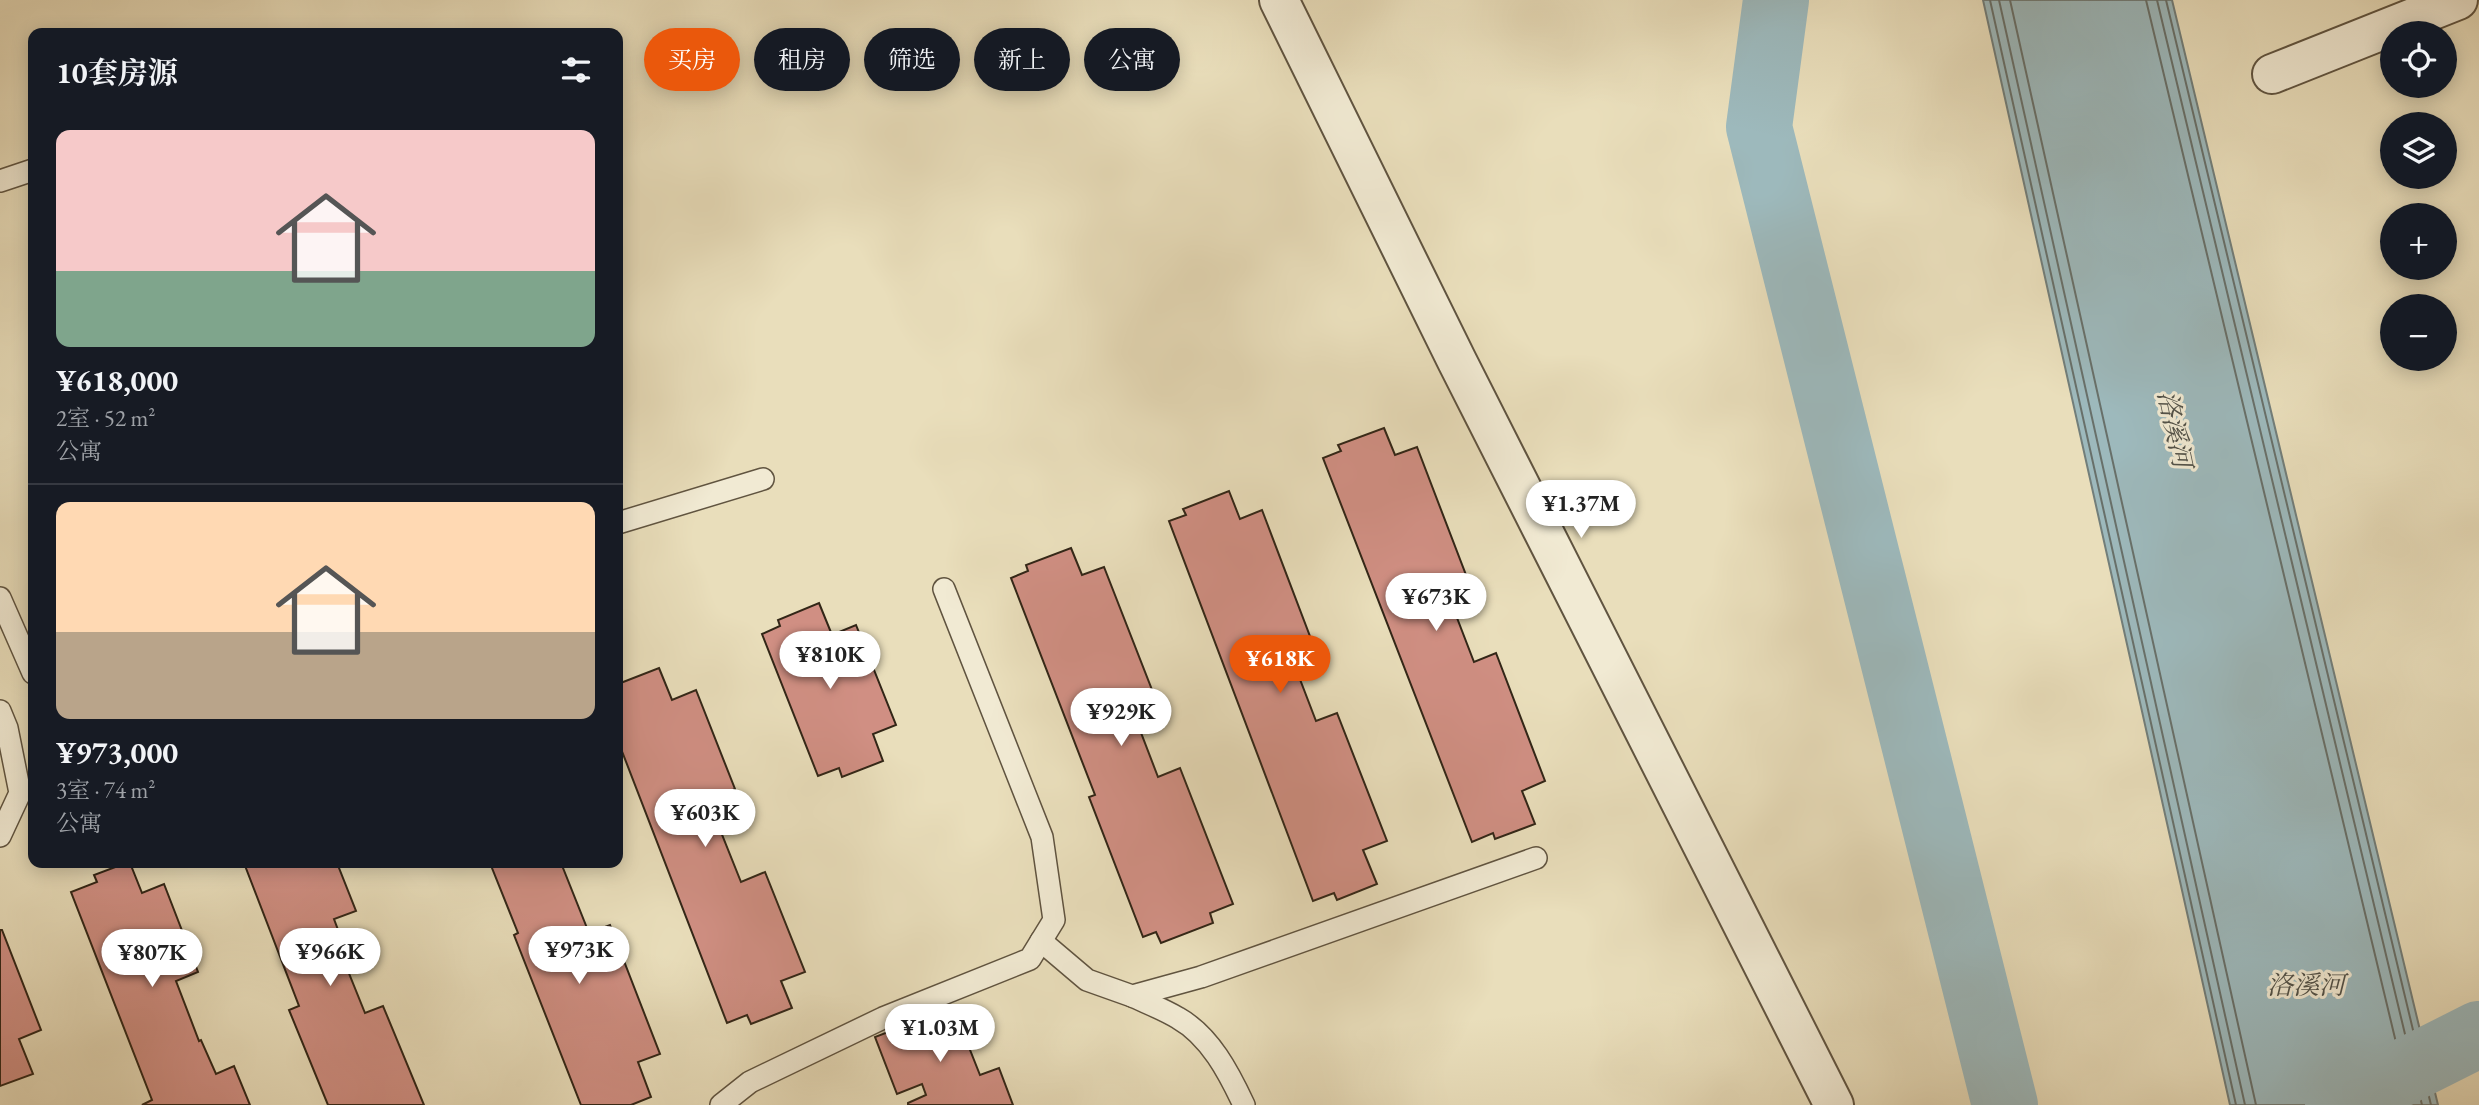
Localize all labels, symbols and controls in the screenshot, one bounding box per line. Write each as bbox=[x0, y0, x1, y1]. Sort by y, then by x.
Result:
map controls bbox=[2380, 21, 2457, 371]
button: locate bbox=[2380, 21, 2457, 98]
chip: 买房 bbox=[644, 28, 740, 91]
chip: 租房 bbox=[754, 28, 850, 91]
chip: 筛选 bbox=[864, 28, 960, 91]
chip: 新上 bbox=[974, 28, 1070, 91]
chip: 公寓 bbox=[1084, 28, 1180, 91]
icon: filters bbox=[557, 51, 595, 89]
text: 10套房源 bbox=[56, 53, 178, 92]
button: layers bbox=[2380, 112, 2457, 189]
icon: home bbox=[263, 175, 389, 301]
button: + bbox=[2380, 203, 2457, 280]
button: − bbox=[2380, 294, 2457, 371]
text: ¥618,000 bbox=[56, 361, 178, 400]
water label: 洛溪河 bbox=[2150, 387, 2201, 475]
text: 2室 · 52 m² bbox=[56, 403, 155, 433]
text: 公寓 bbox=[56, 436, 102, 466]
pin: ¥1.37M bbox=[1524, 480, 1638, 540]
text: ¥1.37M bbox=[1542, 488, 1620, 518]
icon: home bbox=[263, 547, 389, 673]
pin: ¥673K bbox=[1387, 574, 1485, 633]
text: ¥673K bbox=[1401, 581, 1471, 611]
pin: ¥810K bbox=[781, 632, 879, 691]
pin: ¥618K bbox=[1231, 636, 1329, 695]
text: ¥810K bbox=[795, 639, 865, 669]
text: ¥618K bbox=[1245, 643, 1315, 673]
pin: ¥929K bbox=[1072, 688, 1170, 748]
text: ¥929K bbox=[1086, 696, 1156, 726]
text: ¥973,000 bbox=[56, 733, 178, 772]
text: 3室 · 74 m² bbox=[56, 775, 155, 805]
pin: ¥603K bbox=[656, 790, 754, 849]
text: ¥603K bbox=[670, 797, 740, 827]
text: 公寓 bbox=[56, 808, 102, 838]
pin: ¥973K bbox=[530, 926, 628, 986]
pin: ¥966K bbox=[281, 928, 379, 988]
pin: ¥807K bbox=[103, 930, 201, 989]
text: ¥973K bbox=[544, 934, 614, 964]
text: ¥966K bbox=[295, 936, 365, 966]
text: ¥807K bbox=[117, 937, 187, 967]
water label: 洛溪河 bbox=[2267, 968, 2349, 1002]
pin: ¥1.03M bbox=[883, 1004, 997, 1064]
text: ¥1.03M bbox=[901, 1012, 979, 1042]

